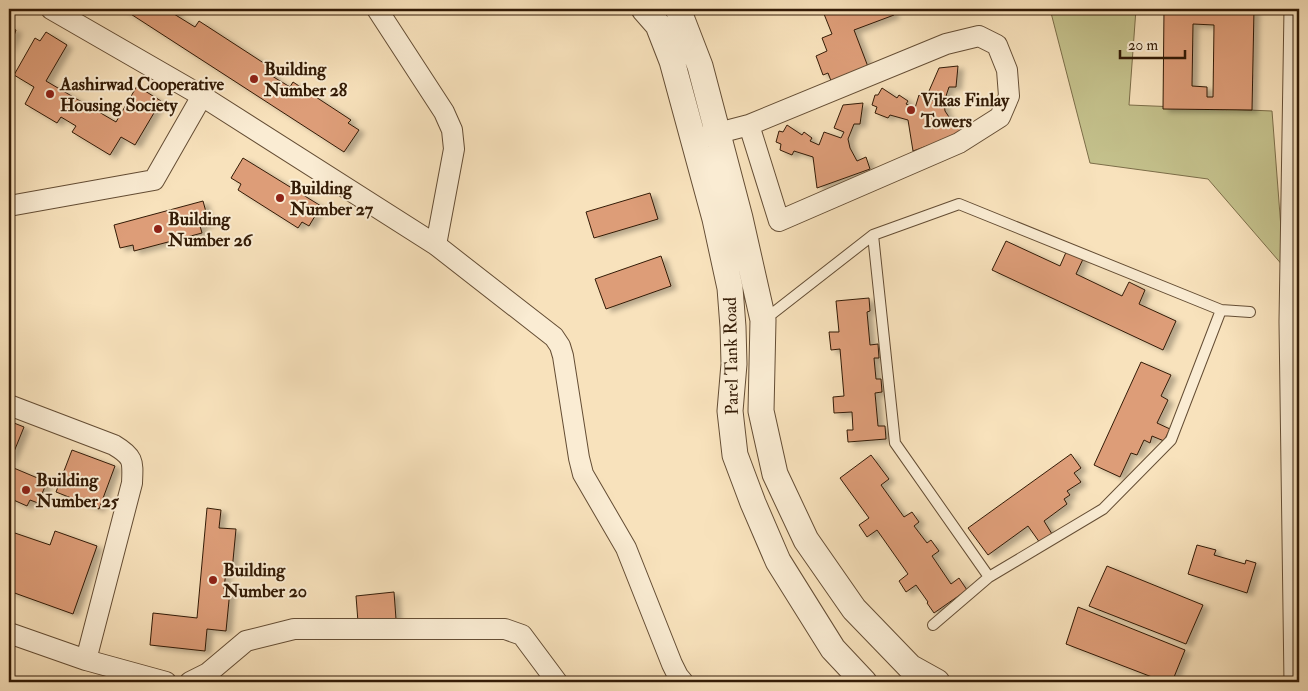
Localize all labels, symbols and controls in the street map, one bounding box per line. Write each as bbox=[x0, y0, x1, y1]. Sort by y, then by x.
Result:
scale bar bbox=[1120, 28, 1186, 60]
text: 20 m bbox=[1128, 36, 1158, 55]
place label: Building Number 28 bbox=[263, 58, 348, 102]
place label: Aashirwad Cooperative Housing Society bbox=[59, 73, 224, 117]
marker: Building Number 28 bbox=[248, 73, 260, 85]
marker: Aashirwad Cooperative Housing Society bbox=[44, 88, 56, 100]
place label: Vikas Finlay Towers bbox=[920, 89, 1010, 133]
marker: Vikas Finlay Towers bbox=[905, 104, 917, 116]
place label: Building Number 27 bbox=[289, 177, 374, 221]
marker: Building Number 27 bbox=[274, 192, 286, 204]
place label: Building Number 26 bbox=[167, 208, 254, 252]
marker: Building Number 26 bbox=[152, 223, 164, 235]
street label: Parel Tank Road bbox=[719, 297, 744, 415]
place label: Building Number 25 bbox=[35, 469, 120, 513]
marker: Building Number 25 bbox=[20, 484, 32, 496]
place label: Building Number 20 bbox=[222, 559, 307, 603]
marker: Building Number 20 bbox=[207, 574, 219, 586]

